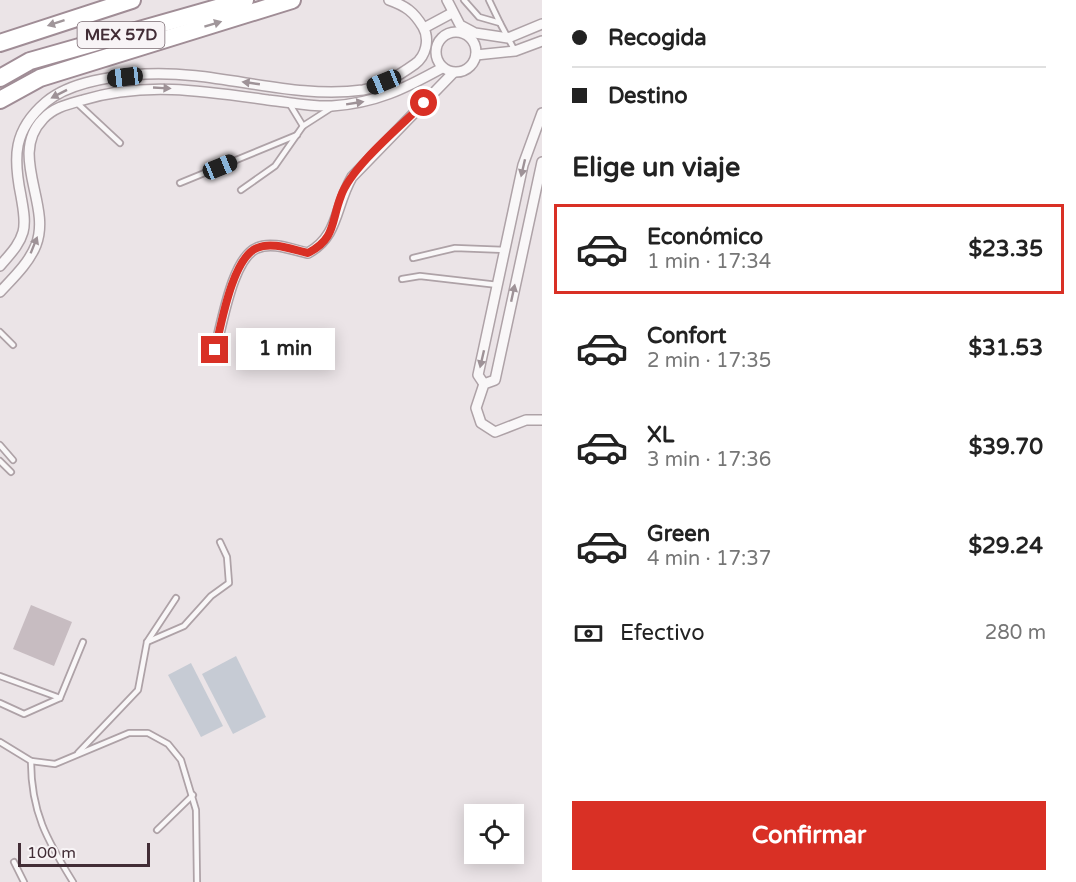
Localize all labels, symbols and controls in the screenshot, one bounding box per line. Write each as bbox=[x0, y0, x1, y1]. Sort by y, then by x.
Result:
one-way arrow bbox=[47, 19, 65, 28]
one-way arrow bbox=[204, 19, 222, 29]
road number: MEX 57D bbox=[78, 22, 164, 48]
text: Recogida bbox=[608, 25, 707, 51]
car bbox=[106, 66, 144, 88]
car bbox=[364, 67, 404, 97]
one-way arrow bbox=[241, 78, 260, 87]
text: Destino bbox=[608, 83, 688, 109]
one-way arrow bbox=[152, 84, 171, 93]
route start bbox=[410, 89, 437, 116]
one-way arrow bbox=[51, 90, 68, 99]
one-way arrow bbox=[346, 98, 365, 107]
text: Elige un viaje bbox=[572, 151, 740, 184]
car bbox=[200, 152, 240, 182]
one-way arrow bbox=[518, 159, 528, 177]
icon: car bbox=[575, 222, 629, 276]
text: Económico bbox=[647, 224, 763, 250]
one-way arrow bbox=[29, 236, 39, 254]
text: $23.35 bbox=[968, 236, 1043, 262]
text: 1 min · 17:34 bbox=[647, 250, 771, 274]
one-way arrow bbox=[509, 283, 518, 302]
icon: car bbox=[575, 321, 629, 375]
text: Confort bbox=[647, 323, 726, 349]
callout: 1 min bbox=[236, 329, 335, 371]
text: $31.53 bbox=[968, 335, 1043, 361]
route end bbox=[201, 336, 228, 363]
text: 1 min bbox=[259, 337, 312, 361]
one-way arrow bbox=[476, 349, 486, 368]
text: 2 min · 17:35 bbox=[647, 349, 771, 373]
icon: car bbox=[575, 420, 629, 474]
text: XL bbox=[647, 422, 674, 448]
text: $39.70 bbox=[969, 434, 1043, 460]
text: 3 min · 17:36 bbox=[647, 448, 771, 472]
icon: car bbox=[575, 519, 629, 573]
text: Green bbox=[647, 521, 710, 547]
text: $29.24 bbox=[968, 533, 1043, 559]
text: 4 min · 17:37 bbox=[647, 547, 771, 571]
icon: cash bbox=[572, 617, 605, 650]
text: Efectivo bbox=[620, 620, 705, 646]
text: 280 m bbox=[985, 621, 1046, 645]
button: Confirmar bbox=[572, 801, 1046, 870]
map controls bbox=[464, 804, 524, 864]
button: locate bbox=[464, 804, 524, 864]
scale bar bbox=[18, 840, 150, 868]
text: 100 m bbox=[27, 843, 76, 863]

